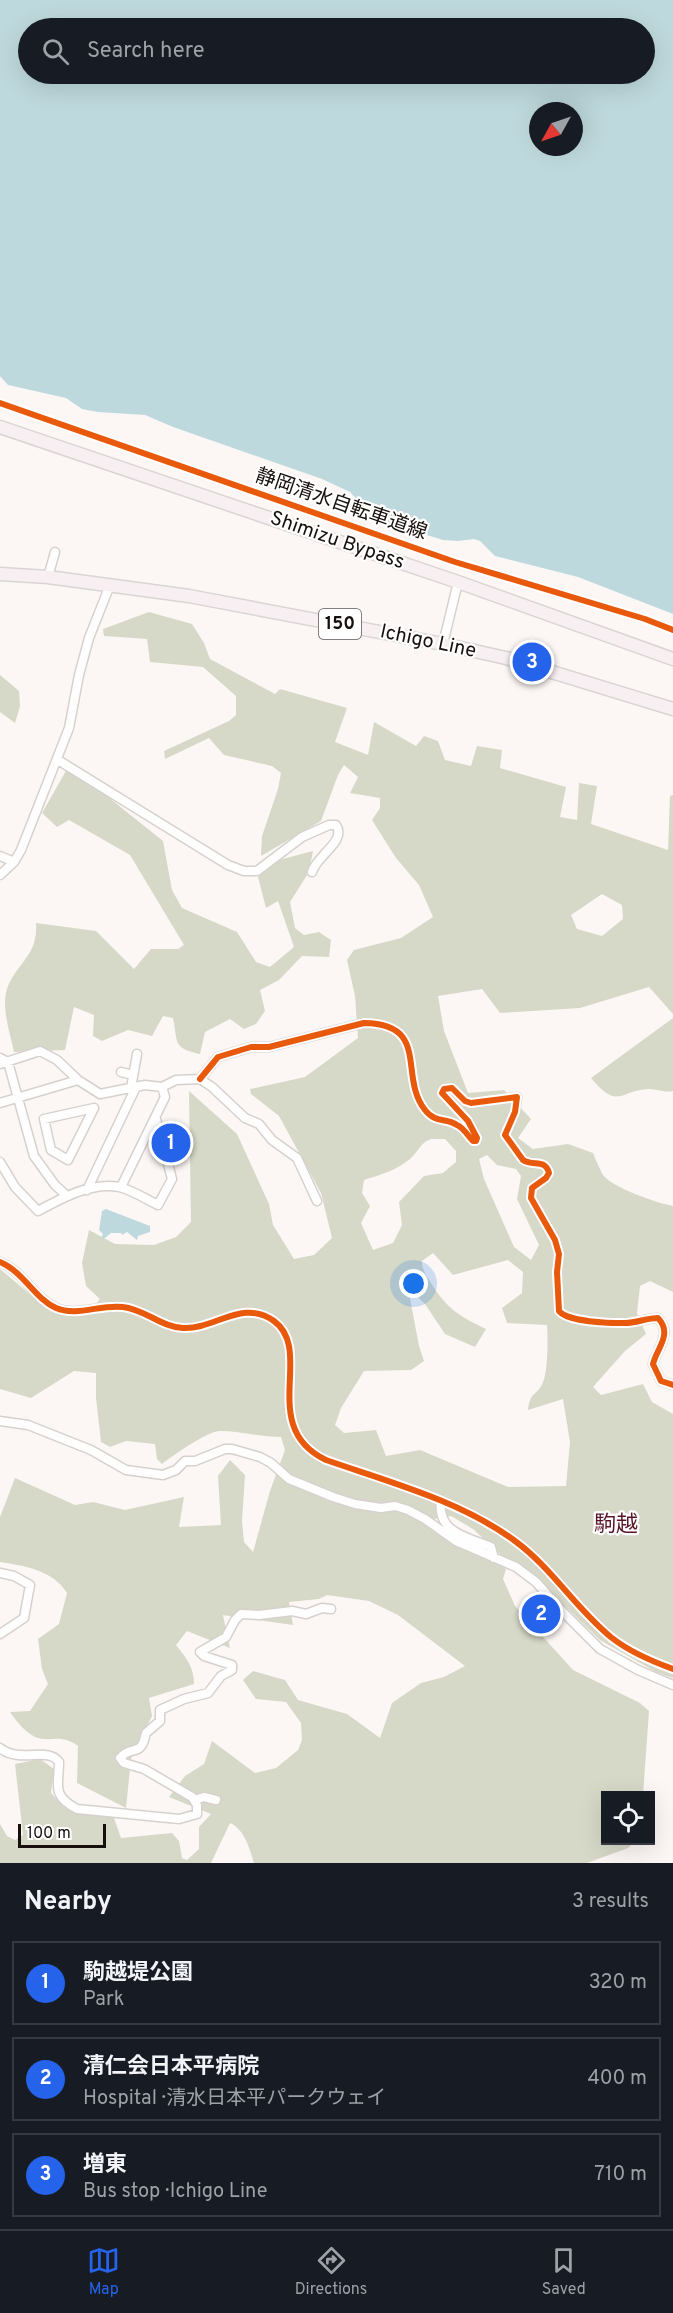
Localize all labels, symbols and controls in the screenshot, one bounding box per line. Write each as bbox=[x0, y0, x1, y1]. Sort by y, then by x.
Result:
search box bbox=[18, 18, 655, 84]
icon: search bbox=[39, 35, 72, 68]
text: Search here bbox=[87, 38, 205, 65]
north arrow bbox=[529, 102, 583, 156]
street label: 静岡清水自転車道線 bbox=[252, 463, 430, 547]
street label: Shimizu Bypass bbox=[266, 506, 408, 576]
road number: 150 bbox=[319, 609, 361, 639]
street label: Ichigo Line bbox=[378, 619, 478, 665]
pin: 3 bbox=[512, 640, 552, 684]
pin: 1 bbox=[152, 1120, 190, 1166]
your location bbox=[399, 1269, 428, 1298]
district label: 駒越 bbox=[594, 1512, 638, 1539]
pin: 2 bbox=[522, 1592, 560, 1636]
map controls bbox=[601, 1791, 655, 1845]
button: locate bbox=[601, 1791, 655, 1845]
scale bar bbox=[18, 1821, 106, 1848]
text: 100 m bbox=[27, 1824, 71, 1844]
text: Nearby bbox=[24, 1886, 112, 1919]
text: 3 results bbox=[572, 1889, 649, 1915]
text: 駒越堤公園 bbox=[83, 1960, 193, 1987]
text: 1 bbox=[42, 1970, 50, 1996]
text: 320 m bbox=[589, 1970, 647, 1996]
text: Park bbox=[83, 1987, 124, 2013]
text: 清仁会日本平病院 bbox=[83, 2054, 259, 2081]
text: 2 bbox=[39, 2066, 52, 2092]
text: 400 m bbox=[587, 2066, 647, 2092]
text: Hospital · 清水日本平パークウェイ bbox=[83, 2086, 386, 2112]
text: 増東 bbox=[83, 2152, 127, 2179]
text: 3 bbox=[40, 2162, 52, 2188]
text: 710 m bbox=[594, 2162, 647, 2188]
text: Bus stop · Ichigo Line bbox=[83, 2179, 267, 2205]
tab: Map bbox=[87, 2244, 120, 2300]
tab: Directions bbox=[295, 2244, 367, 2300]
tab: Saved bbox=[542, 2244, 586, 2300]

